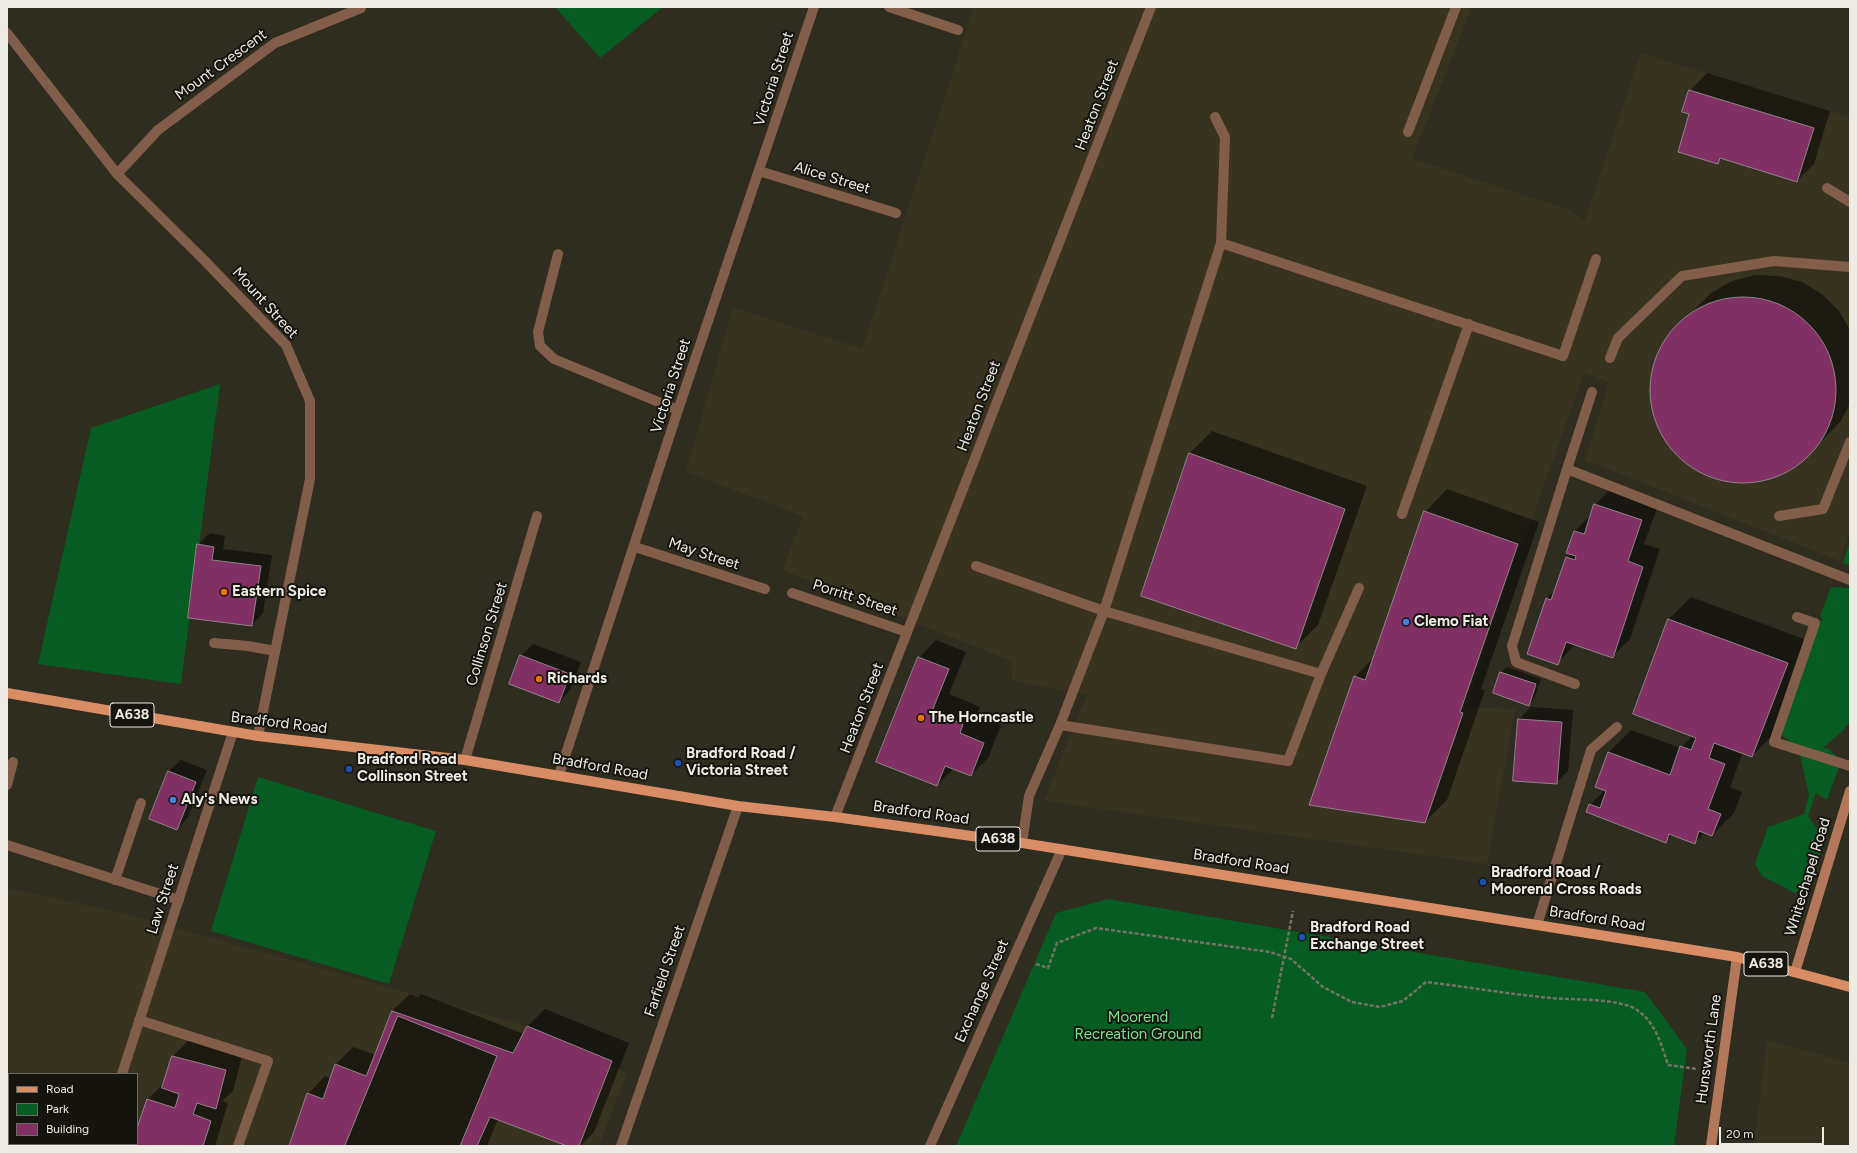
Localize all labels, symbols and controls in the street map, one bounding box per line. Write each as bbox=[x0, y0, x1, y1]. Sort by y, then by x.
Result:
street label: Mount Crescent bbox=[172, 26, 270, 104]
street label: Victoria Street bbox=[750, 30, 798, 128]
street label: Heaton Street bbox=[1071, 57, 1123, 153]
street label: Alice Street bbox=[792, 158, 872, 198]
street label: Mount Street bbox=[228, 264, 302, 342]
street label: Victoria Street bbox=[647, 337, 695, 435]
street label: Heaton Street bbox=[953, 358, 1005, 454]
street label: May Street bbox=[666, 534, 742, 574]
street label: Porritt Street bbox=[810, 576, 900, 620]
street label: Collinson Street bbox=[463, 580, 511, 688]
place label: Eastern Spice bbox=[232, 583, 326, 601]
marker: Eastern Spice bbox=[219, 587, 229, 597]
place label: Clemo Fiat bbox=[1414, 613, 1489, 631]
marker: Clemo Fiat bbox=[1401, 617, 1411, 627]
street label: Heaton Street bbox=[836, 660, 888, 756]
place label: Richards bbox=[547, 670, 607, 688]
marker: Richards bbox=[534, 674, 544, 684]
road number: A638 bbox=[110, 703, 154, 727]
street label: Bradford Road bbox=[230, 708, 328, 738]
place label: The Horncastle bbox=[929, 709, 1034, 727]
marker: The Horncastle bbox=[916, 713, 926, 723]
place label: Bradford Road / Victoria Street bbox=[686, 745, 796, 780]
street label: Bradford Road bbox=[551, 750, 649, 784]
place label: Bradford Road Collinson Street bbox=[357, 751, 468, 786]
marker: Bradford Road / Victoria Street bbox=[673, 758, 683, 768]
marker: Bradford Road Collinson Street bbox=[344, 764, 354, 774]
place label: Aly's News bbox=[181, 791, 257, 809]
marker: Aly's News bbox=[168, 795, 178, 805]
street label: Bradford Road bbox=[872, 797, 970, 829]
street label: Whitechapel Road bbox=[1781, 816, 1835, 938]
road number: A638 bbox=[976, 827, 1020, 851]
street label: Bradford Road bbox=[1192, 846, 1290, 878]
street label: Law Street bbox=[143, 862, 183, 936]
place label: Bradford Road / Moorend Cross Roads bbox=[1491, 864, 1641, 899]
marker: Bradford Road / Moorend Cross Roads bbox=[1478, 877, 1488, 887]
street label: Bradford Road bbox=[1548, 903, 1646, 935]
place label: Bradford Road Exchange Street bbox=[1310, 919, 1424, 954]
street label: Farfield Street bbox=[641, 923, 689, 1019]
marker: Bradford Road Exchange Street bbox=[1297, 932, 1307, 942]
street label: Exchange Street bbox=[951, 937, 1013, 1045]
road number: A638 bbox=[1744, 952, 1788, 976]
street label: Hunsworth Lane bbox=[1692, 993, 1726, 1105]
park label: Moorend Recreation Ground bbox=[1074, 1009, 1202, 1044]
legend bbox=[8, 1073, 138, 1145]
text: Road bbox=[46, 1082, 74, 1096]
text: Park bbox=[46, 1102, 69, 1116]
scale bar bbox=[1721, 1119, 1826, 1145]
text: Building bbox=[46, 1122, 89, 1136]
text: 20 m bbox=[1726, 1127, 1754, 1141]

